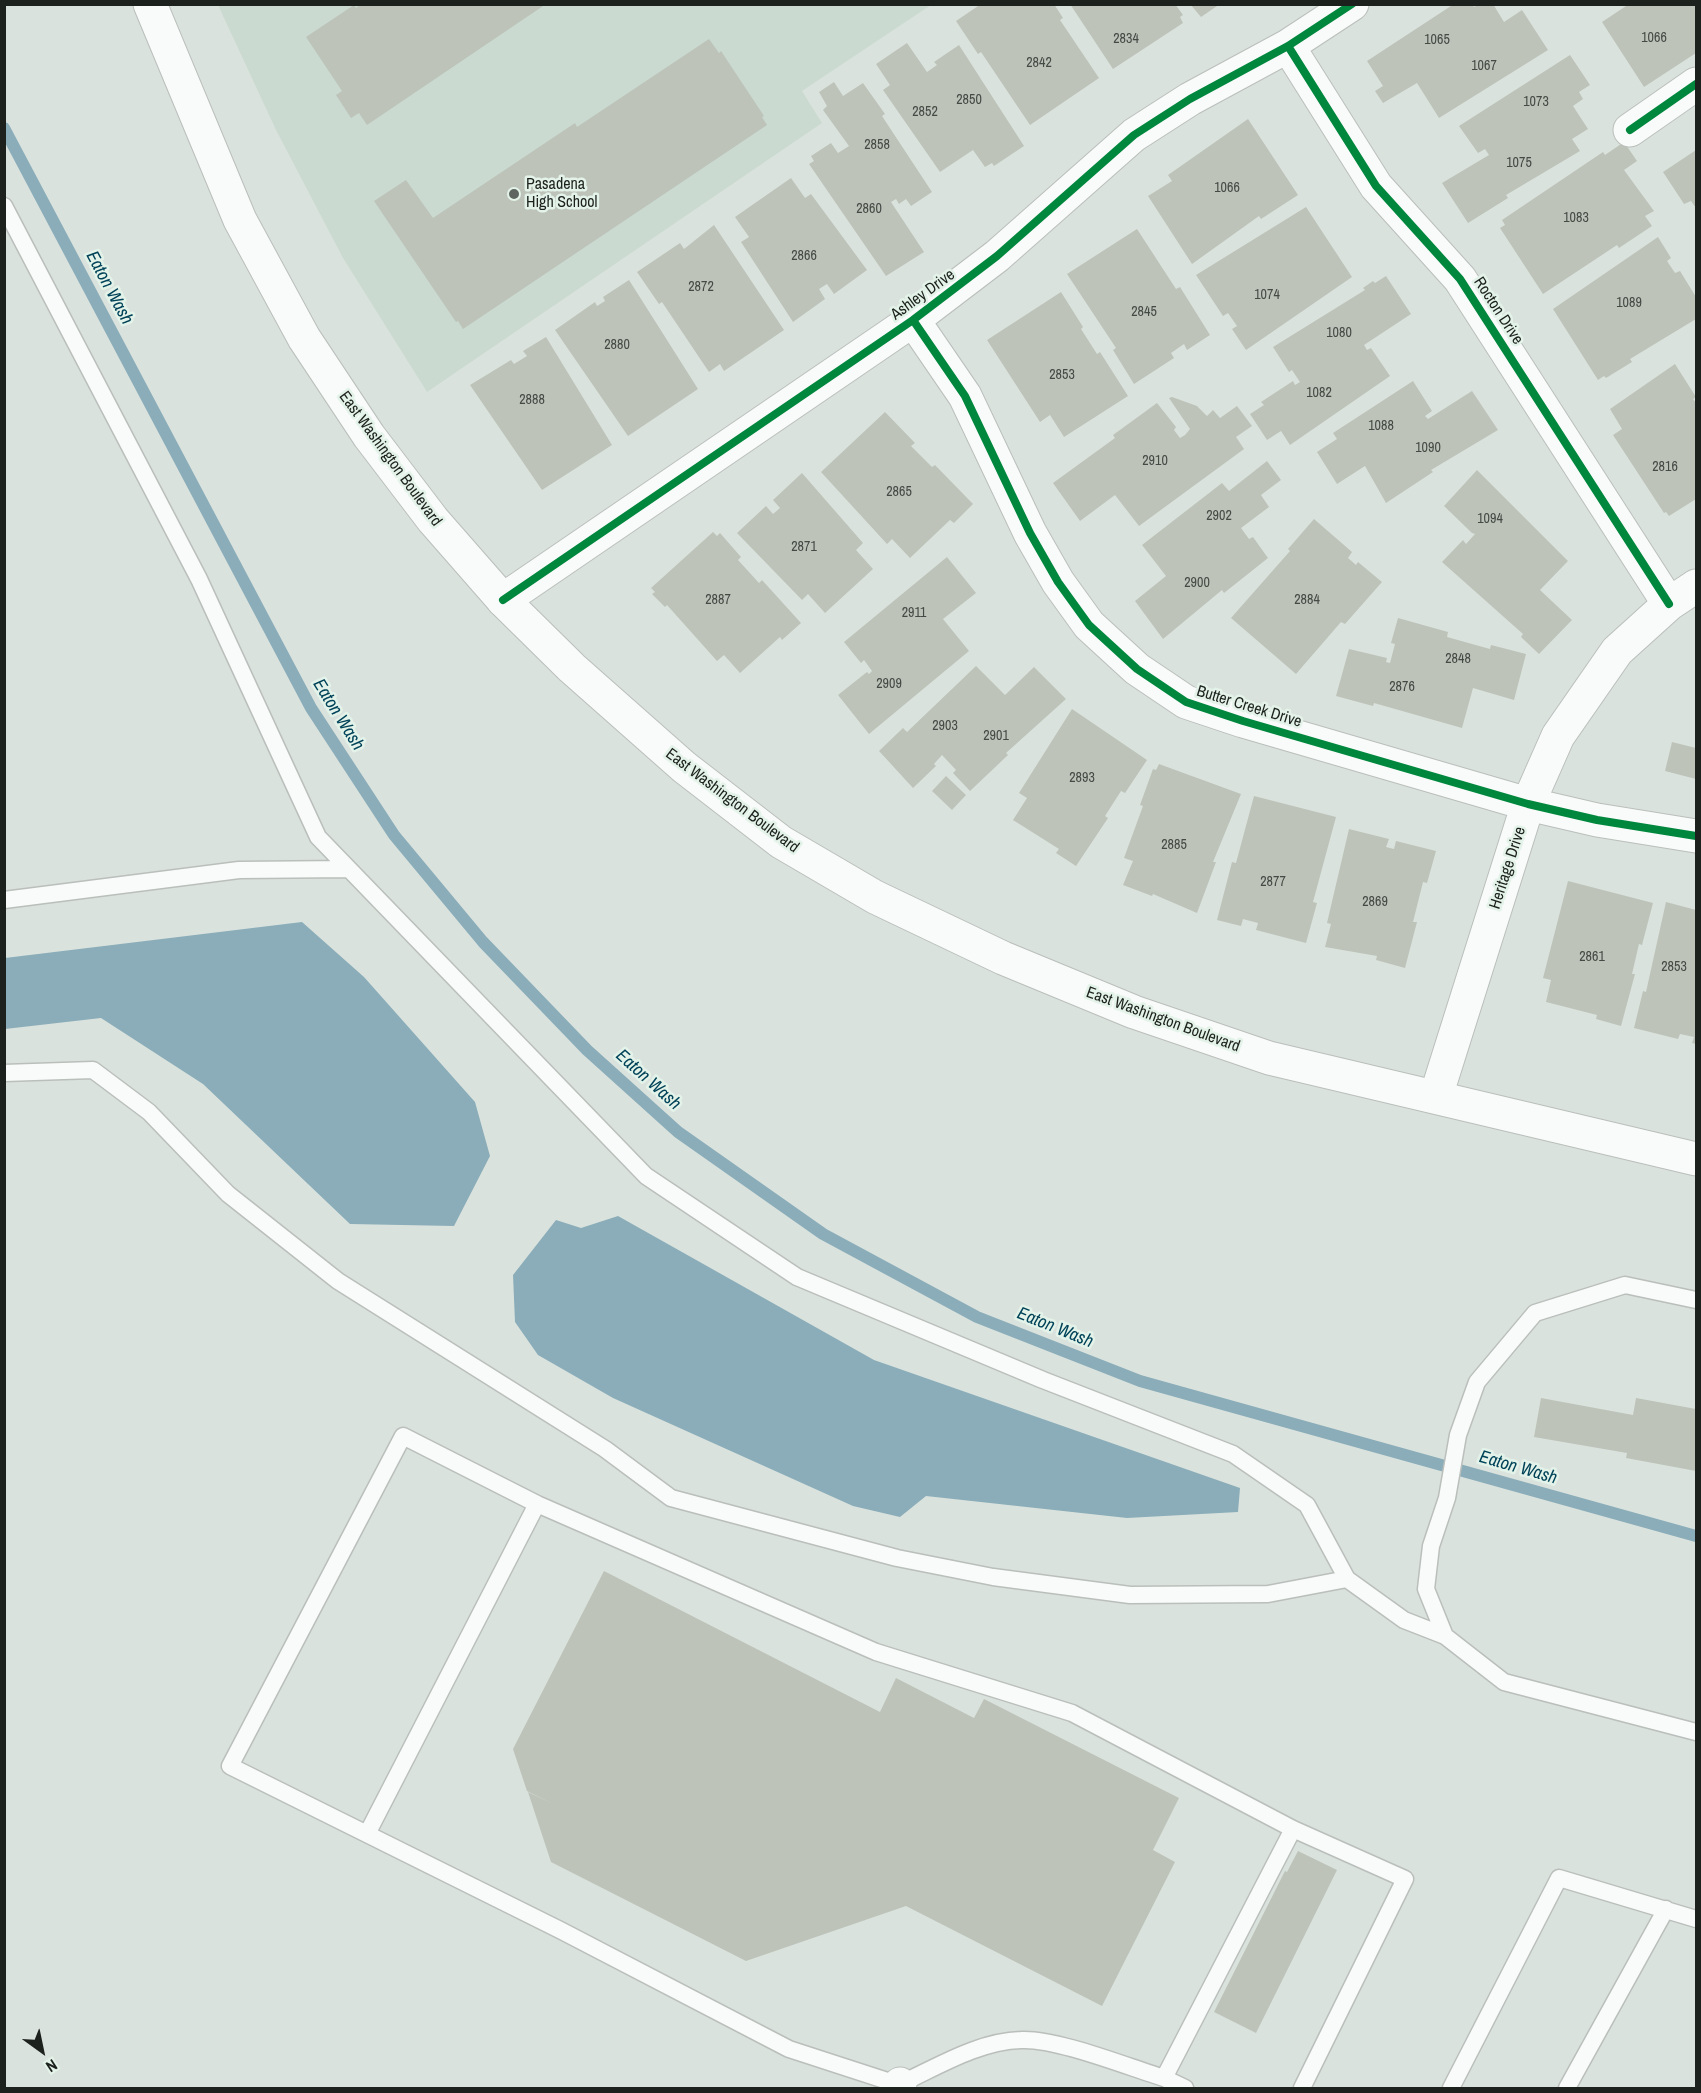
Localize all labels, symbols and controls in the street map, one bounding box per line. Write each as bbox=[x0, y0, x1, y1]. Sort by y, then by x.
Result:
house number: 1066 bbox=[1641, 30, 1667, 46]
house number: 2834 bbox=[1113, 31, 1139, 47]
house number: 1065 bbox=[1424, 32, 1450, 48]
house number: 2842 bbox=[1026, 55, 1052, 71]
house number: 1067 bbox=[1471, 58, 1497, 74]
house number: 2850 bbox=[956, 92, 982, 108]
house number: 1073 bbox=[1523, 94, 1549, 110]
house number: 2852 bbox=[912, 104, 938, 120]
house number: 2858 bbox=[864, 137, 890, 153]
house number: 1075 bbox=[1506, 155, 1532, 171]
place label: Pasadena High School bbox=[526, 175, 597, 213]
house number: 1066 bbox=[1214, 180, 1240, 196]
marker: Pasadena High School bbox=[507, 187, 521, 201]
house number: 2860 bbox=[856, 201, 882, 217]
house number: 1083 bbox=[1563, 210, 1589, 226]
water label: Eaton Wash bbox=[81, 248, 137, 328]
house number: 2866 bbox=[791, 248, 817, 264]
street label: Ashley Drive bbox=[887, 265, 959, 325]
street label: Rocton Drive bbox=[1469, 274, 1527, 348]
house number: 2872 bbox=[688, 279, 714, 295]
house number: 1074 bbox=[1254, 287, 1280, 303]
house number: 1089 bbox=[1616, 295, 1642, 311]
house number: 2845 bbox=[1131, 304, 1157, 320]
house number: 1080 bbox=[1326, 325, 1352, 341]
house number: 2880 bbox=[604, 337, 630, 353]
house number: 2853 bbox=[1049, 367, 1075, 383]
house number: 1082 bbox=[1306, 385, 1332, 401]
street label: East Washington Boulevard bbox=[335, 388, 445, 530]
house number: 2888 bbox=[519, 392, 545, 408]
house number: 1088 bbox=[1368, 418, 1394, 434]
house number: 1090 bbox=[1415, 440, 1441, 456]
house number: 2910 bbox=[1142, 453, 1168, 469]
house number: 2816 bbox=[1652, 459, 1678, 475]
house number: 2865 bbox=[886, 484, 912, 500]
house number: 2902 bbox=[1206, 508, 1232, 524]
house number: 1094 bbox=[1477, 511, 1503, 527]
house number: 2871 bbox=[791, 539, 817, 555]
house number: 2900 bbox=[1184, 575, 1210, 591]
house number: 2887 bbox=[705, 592, 731, 608]
house number: 2884 bbox=[1294, 592, 1320, 608]
house number: 2911 bbox=[902, 605, 926, 621]
house number: 2848 bbox=[1445, 651, 1471, 667]
water label: Eaton Wash bbox=[308, 675, 368, 755]
house number: 2909 bbox=[876, 676, 902, 692]
house number: 2876 bbox=[1389, 679, 1415, 695]
street label: Butter Creek Drive bbox=[1194, 682, 1304, 732]
house number: 2903 bbox=[932, 718, 958, 734]
house number: 2901 bbox=[983, 728, 1009, 744]
street label: East Washington Boulevard bbox=[661, 745, 803, 857]
house number: 2893 bbox=[1069, 770, 1095, 786]
street label: Heritage Drive bbox=[1486, 824, 1530, 912]
house number: 2885 bbox=[1161, 837, 1187, 853]
house number: 2877 bbox=[1260, 874, 1286, 890]
house number: 2869 bbox=[1362, 894, 1388, 910]
house number: 2861 bbox=[1579, 949, 1605, 965]
house number: 2853 bbox=[1661, 959, 1687, 975]
street label: East Washington Boulevard bbox=[1084, 983, 1242, 1057]
water label: Eaton Wash bbox=[611, 1045, 685, 1115]
water label: Eaton Wash bbox=[1014, 1303, 1096, 1353]
water label: Eaton Wash bbox=[1477, 1447, 1559, 1489]
north arrow bbox=[12, 2021, 72, 2081]
text: N bbox=[42, 2054, 62, 2078]

